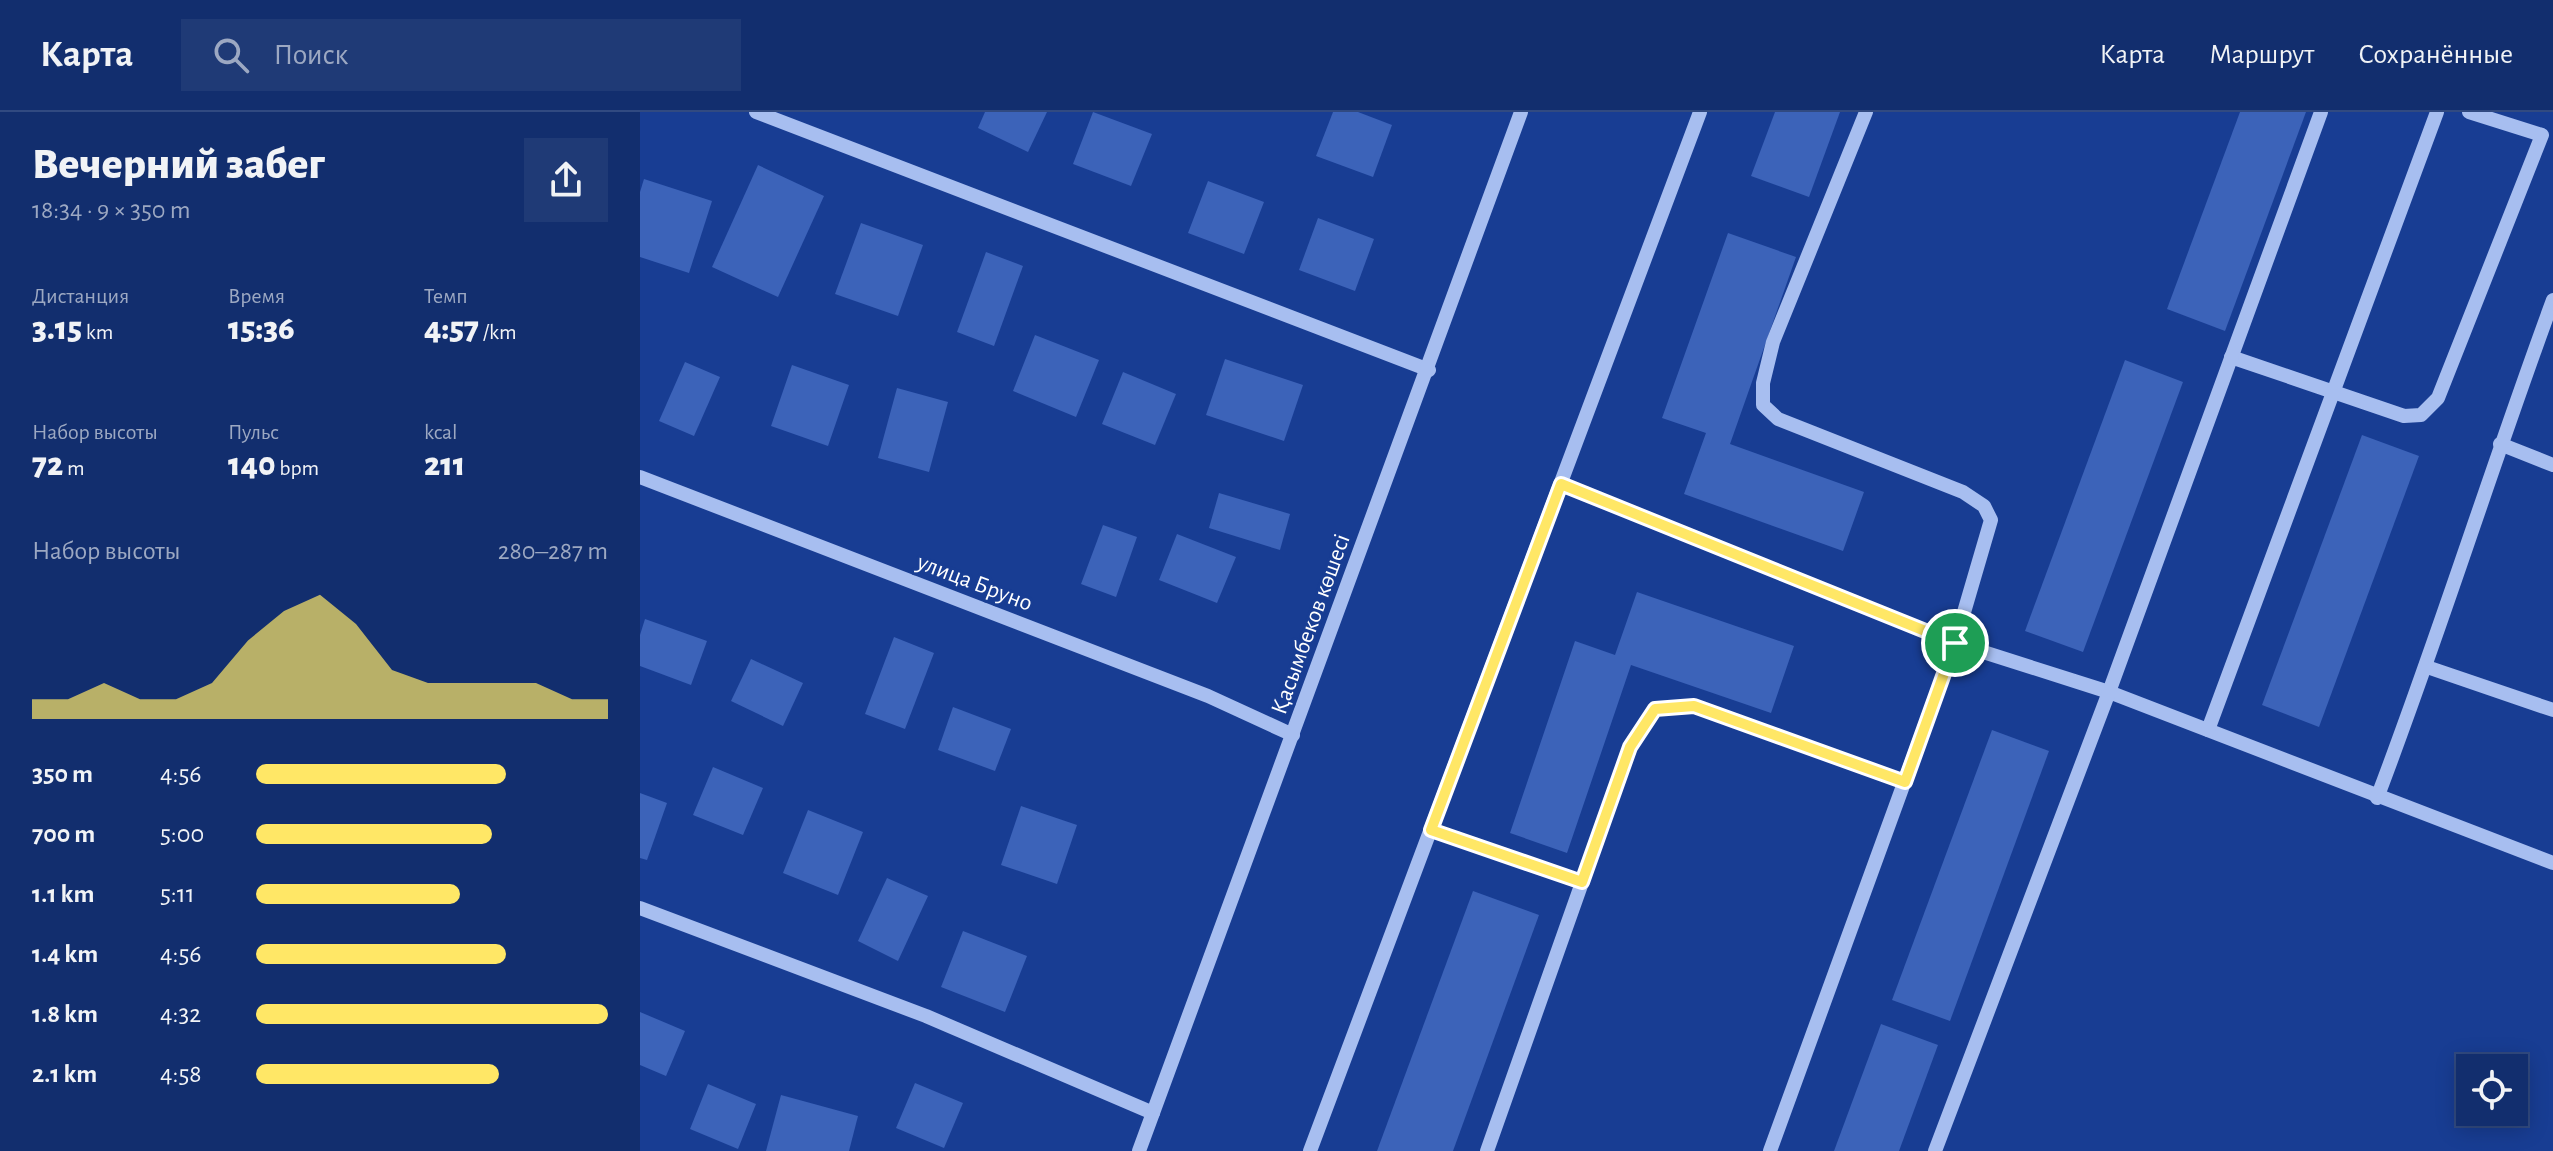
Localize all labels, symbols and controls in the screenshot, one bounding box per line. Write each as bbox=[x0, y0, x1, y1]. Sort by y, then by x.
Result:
search box bbox=[181, 19, 741, 91]
icon: search bbox=[209, 33, 253, 77]
text: Карта bbox=[40, 36, 133, 74]
text: Поиск bbox=[273, 40, 348, 70]
text: Карта bbox=[2099, 41, 2165, 69]
text: Маршрут bbox=[2209, 41, 2314, 69]
text: Сохранённые bbox=[2358, 41, 2513, 69]
button: share bbox=[524, 138, 608, 222]
text: Вечерний забег bbox=[32, 143, 325, 187]
text: 18:34 · 9 × 350 m bbox=[32, 197, 191, 223]
text: Дистанция bbox=[32, 285, 129, 307]
text: Время bbox=[228, 285, 285, 307]
text: Темп bbox=[424, 285, 468, 307]
text: 3.15 bbox=[32, 312, 82, 346]
text: 15:36 bbox=[228, 312, 295, 346]
text: 4:57 bbox=[424, 312, 479, 346]
text: km bbox=[82, 321, 113, 343]
text: /km bbox=[479, 321, 517, 343]
text: Набор высоты bbox=[32, 421, 158, 443]
text: Пульс bbox=[228, 421, 279, 443]
text: kcal bbox=[424, 421, 458, 443]
text: 72 bbox=[32, 448, 63, 482]
text: 140 bbox=[228, 448, 276, 482]
text: 211 bbox=[424, 448, 465, 482]
text: m bbox=[63, 457, 84, 479]
text: bpm bbox=[276, 457, 319, 479]
street label: Қасымбеков көшесі bbox=[1267, 531, 1355, 718]
text: Набор высоты bbox=[32, 538, 181, 564]
text: 280–287 m bbox=[498, 538, 608, 564]
street label: улица Бруно bbox=[913, 550, 1036, 616]
pin bbox=[1921, 609, 1989, 677]
icon: arrive bbox=[1933, 621, 1977, 665]
text: 350 m bbox=[32, 761, 93, 787]
text: 4:56 bbox=[160, 761, 202, 787]
text: 700 m bbox=[32, 821, 95, 847]
text: 5:00 bbox=[160, 821, 204, 847]
text: 1.1 km bbox=[32, 881, 94, 907]
text: 5:11 bbox=[160, 881, 195, 907]
text: 1.4 km bbox=[32, 941, 98, 967]
text: 4:56 bbox=[160, 941, 202, 967]
text: 1.8 km bbox=[32, 1001, 98, 1027]
text: 4:32 bbox=[160, 1001, 201, 1027]
map controls bbox=[2456, 1054, 2528, 1126]
button: locate bbox=[2456, 1054, 2528, 1126]
text: 2.1 km bbox=[32, 1061, 97, 1087]
text: 4:58 bbox=[160, 1061, 202, 1087]

